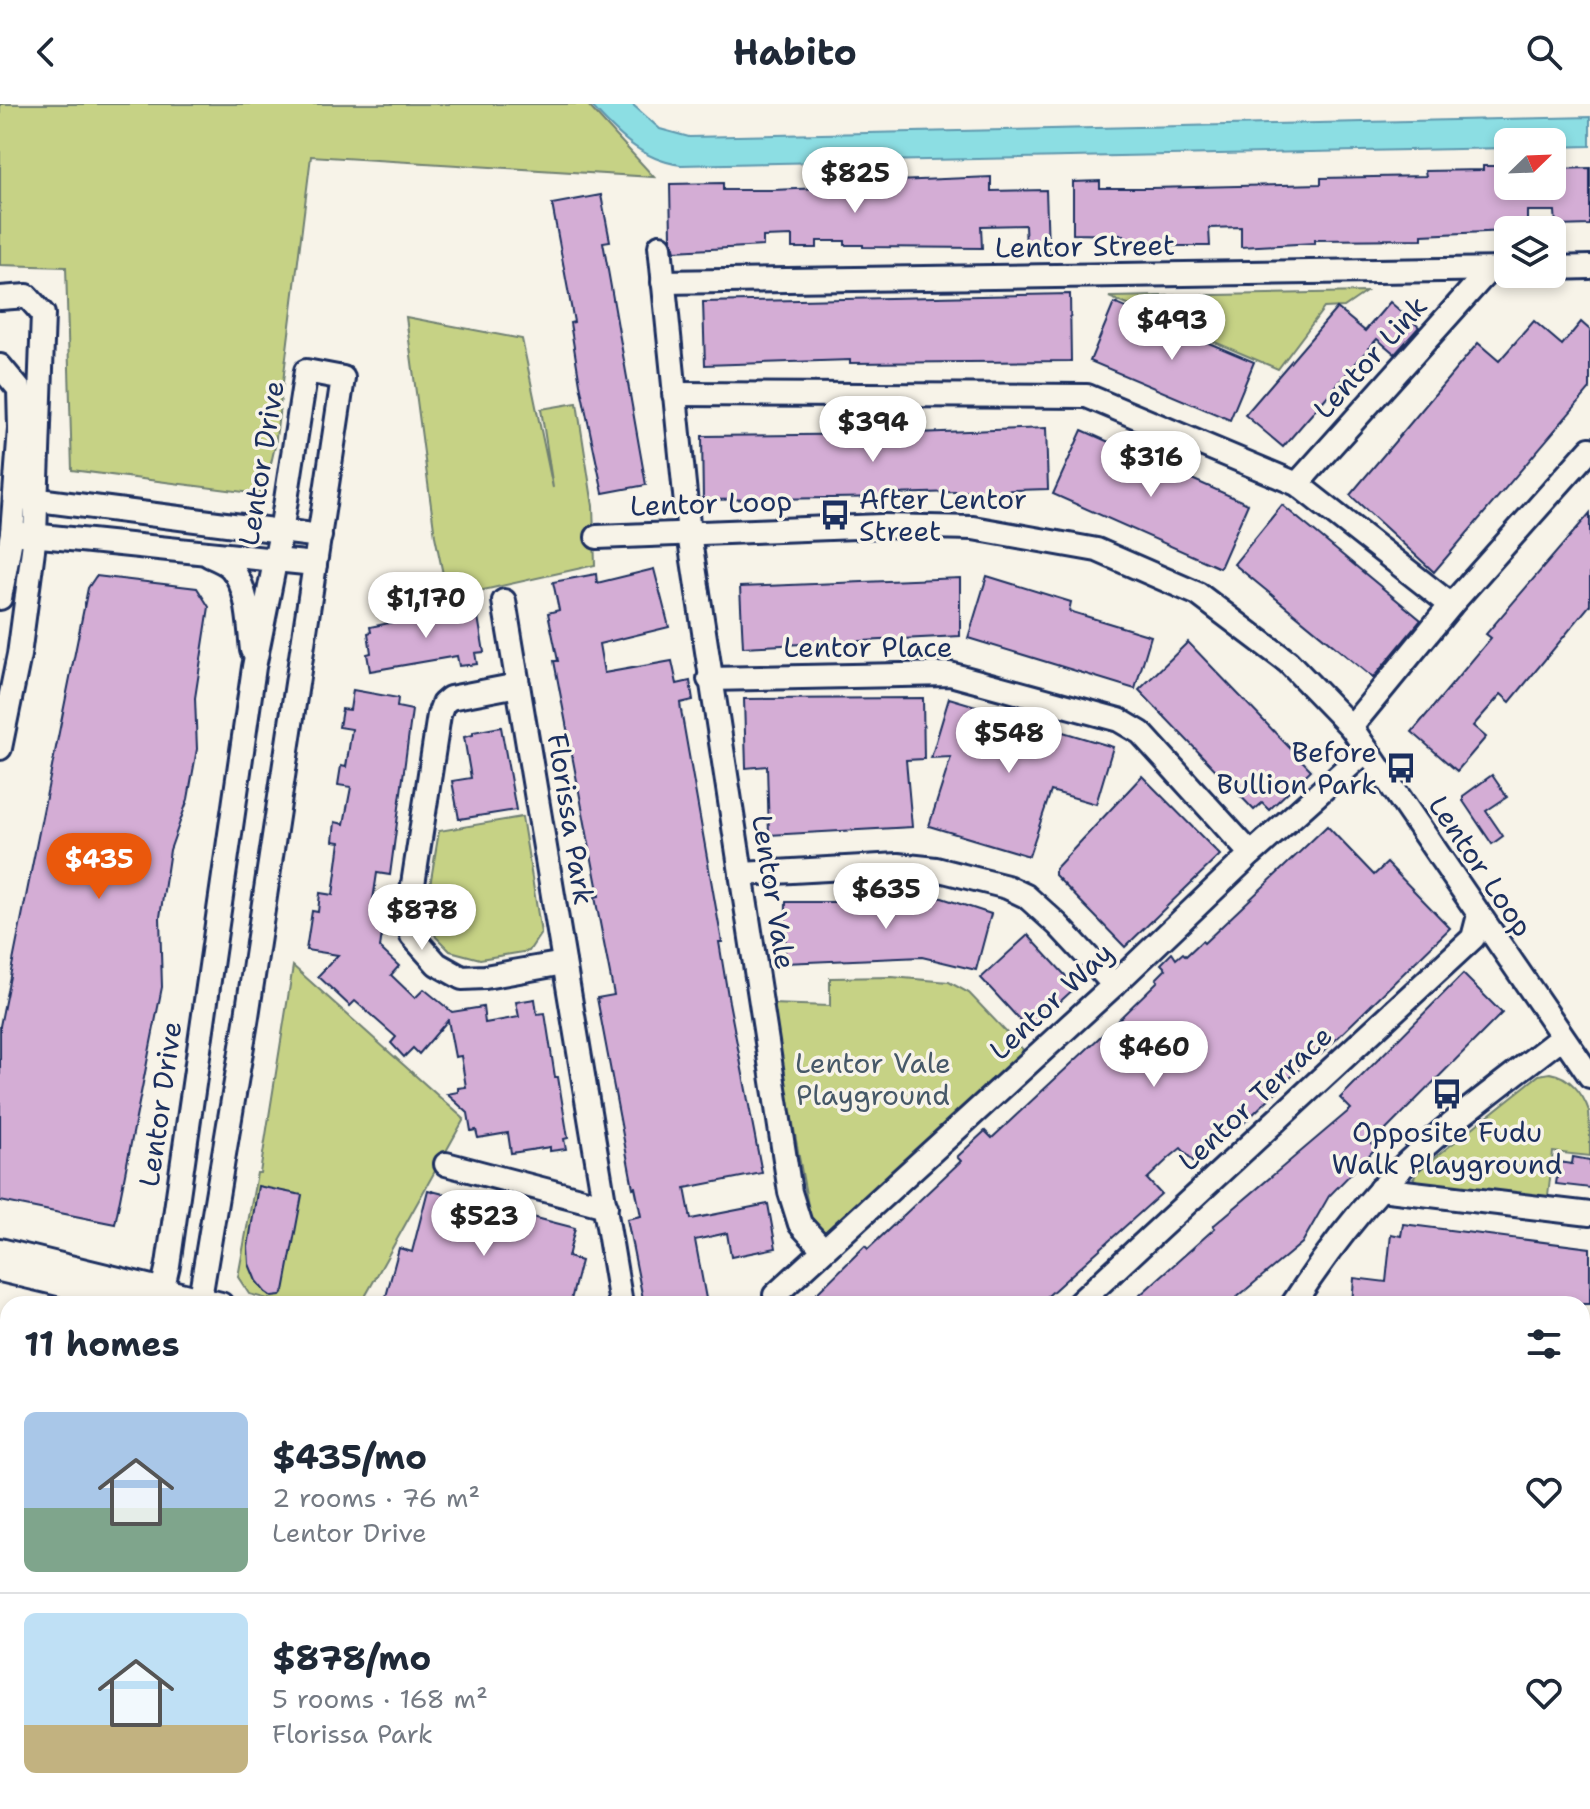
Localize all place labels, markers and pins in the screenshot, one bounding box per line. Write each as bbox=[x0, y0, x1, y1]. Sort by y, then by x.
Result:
pin: $825 bbox=[808, 147, 902, 215]
pin: $493 bbox=[1125, 294, 1219, 362]
pin: $394 bbox=[826, 396, 920, 464]
pin: $316 bbox=[1104, 431, 1198, 499]
place label: After Lentor Street bbox=[859, 480, 1027, 550]
bus stop icon: After Lentor Street bbox=[818, 498, 852, 532]
pin: $1,170 bbox=[361, 572, 491, 640]
pin: $548 bbox=[962, 707, 1056, 775]
place label: Before Bullion Park bbox=[1216, 733, 1377, 803]
bus stop icon: Before Bullion Park bbox=[1384, 751, 1418, 785]
pin: $435 bbox=[52, 833, 146, 901]
pin: $635 bbox=[839, 863, 933, 931]
pin: $878 bbox=[375, 884, 469, 952]
pin: $460 bbox=[1107, 1021, 1201, 1089]
bus stop icon: Opposite Fudu Walk Playground bbox=[1430, 1077, 1464, 1111]
place label: Opposite Fudu Walk Playground bbox=[1331, 1113, 1563, 1183]
pin: $523 bbox=[437, 1190, 531, 1258]

